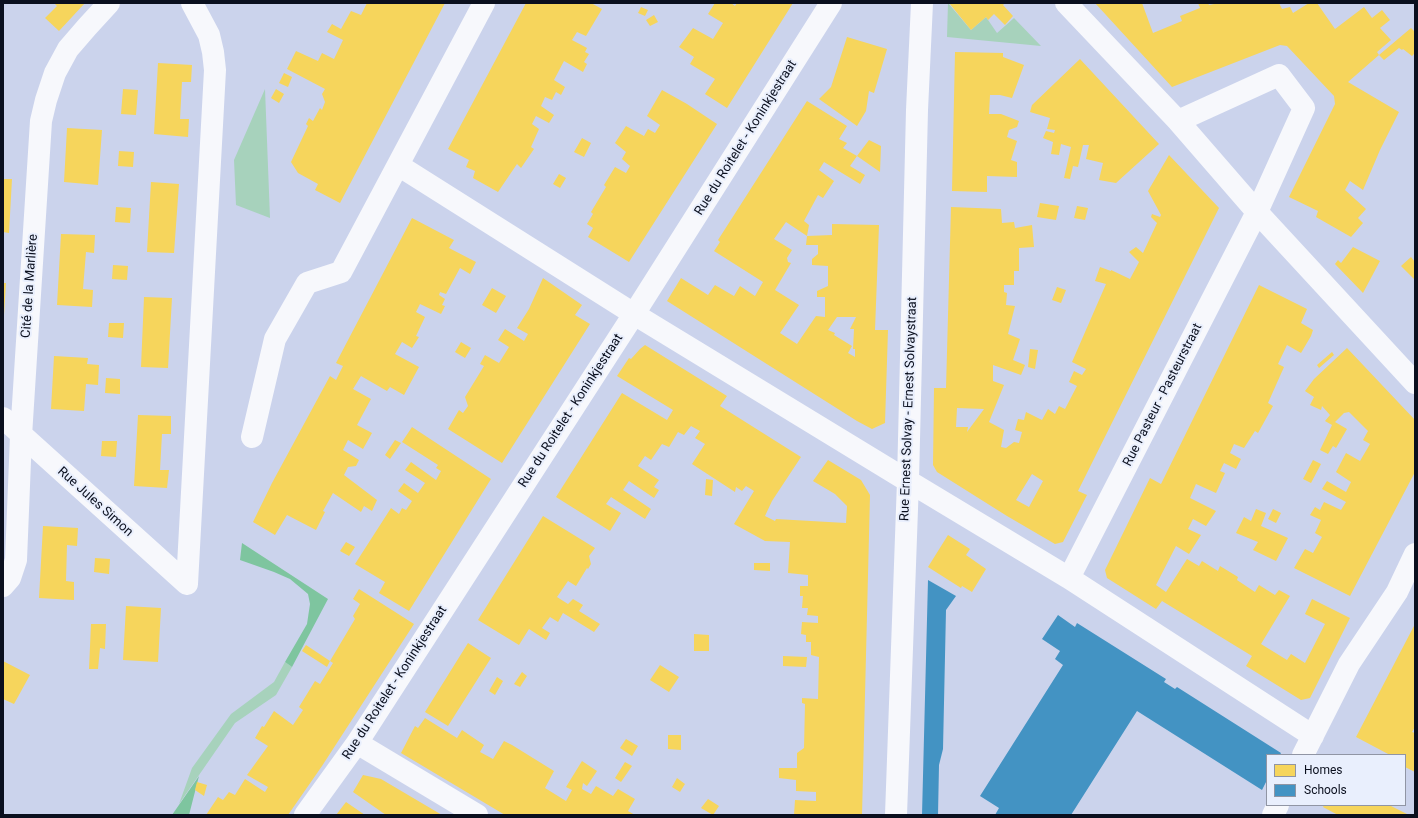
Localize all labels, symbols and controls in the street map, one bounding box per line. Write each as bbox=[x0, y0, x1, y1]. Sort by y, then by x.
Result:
street label: Rue du Roitelet - Koninkjestraat bbox=[692, 57, 800, 219]
street label: Cité de la Marlière bbox=[19, 234, 41, 338]
street label: Rue Ernest Solvay - Ernest Solvaystraat bbox=[897, 297, 921, 521]
street label: Rue Pasteur - Pasteurstraat bbox=[1120, 321, 1206, 469]
street label: Rue du Roitelet - Koninkjestraat bbox=[515, 331, 627, 491]
street label: Rue Jules Simon bbox=[54, 464, 136, 540]
street label: Rue du Roitelet - Koninkjestraat bbox=[339, 603, 451, 763]
legend bbox=[1266, 754, 1406, 806]
text: Homes bbox=[1304, 763, 1342, 777]
text: Schools bbox=[1304, 783, 1347, 797]

